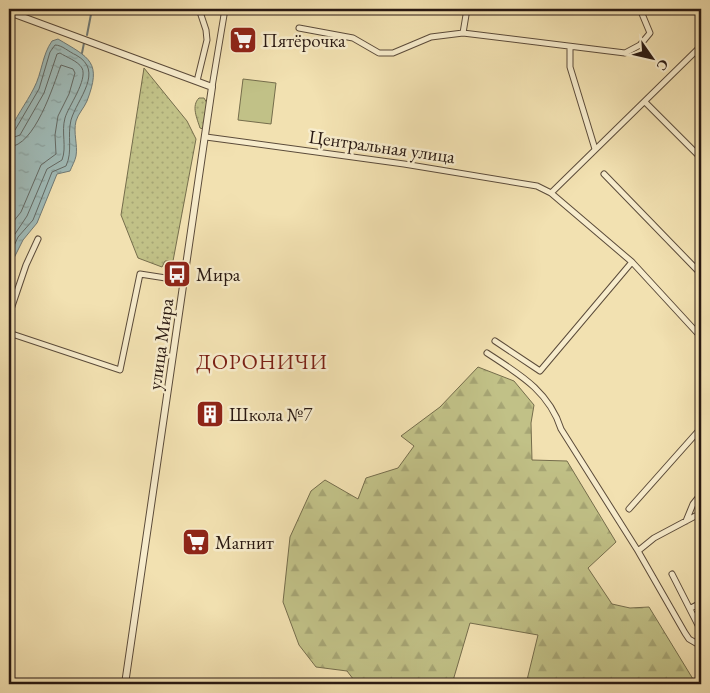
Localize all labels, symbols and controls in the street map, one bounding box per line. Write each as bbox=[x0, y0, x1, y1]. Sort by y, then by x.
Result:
supermarket icon: Пятёрочка bbox=[228, 25, 258, 55]
place label: Пятёрочка bbox=[262, 28, 346, 53]
north arrow bbox=[628, 32, 678, 82]
text: С bbox=[653, 56, 673, 74]
street label: Центральная улица bbox=[307, 124, 457, 169]
bus stop icon: Мира bbox=[162, 259, 192, 289]
place label: Мира bbox=[196, 262, 241, 287]
street label: улица Мира bbox=[142, 296, 179, 392]
district label: ДОРОНИЧИ bbox=[196, 348, 328, 375]
building icon: Школа №7 bbox=[195, 399, 225, 429]
place label: Школа №7 bbox=[229, 402, 313, 427]
supermarket icon: Магнит bbox=[181, 527, 211, 557]
place label: Магнит bbox=[215, 530, 274, 555]

